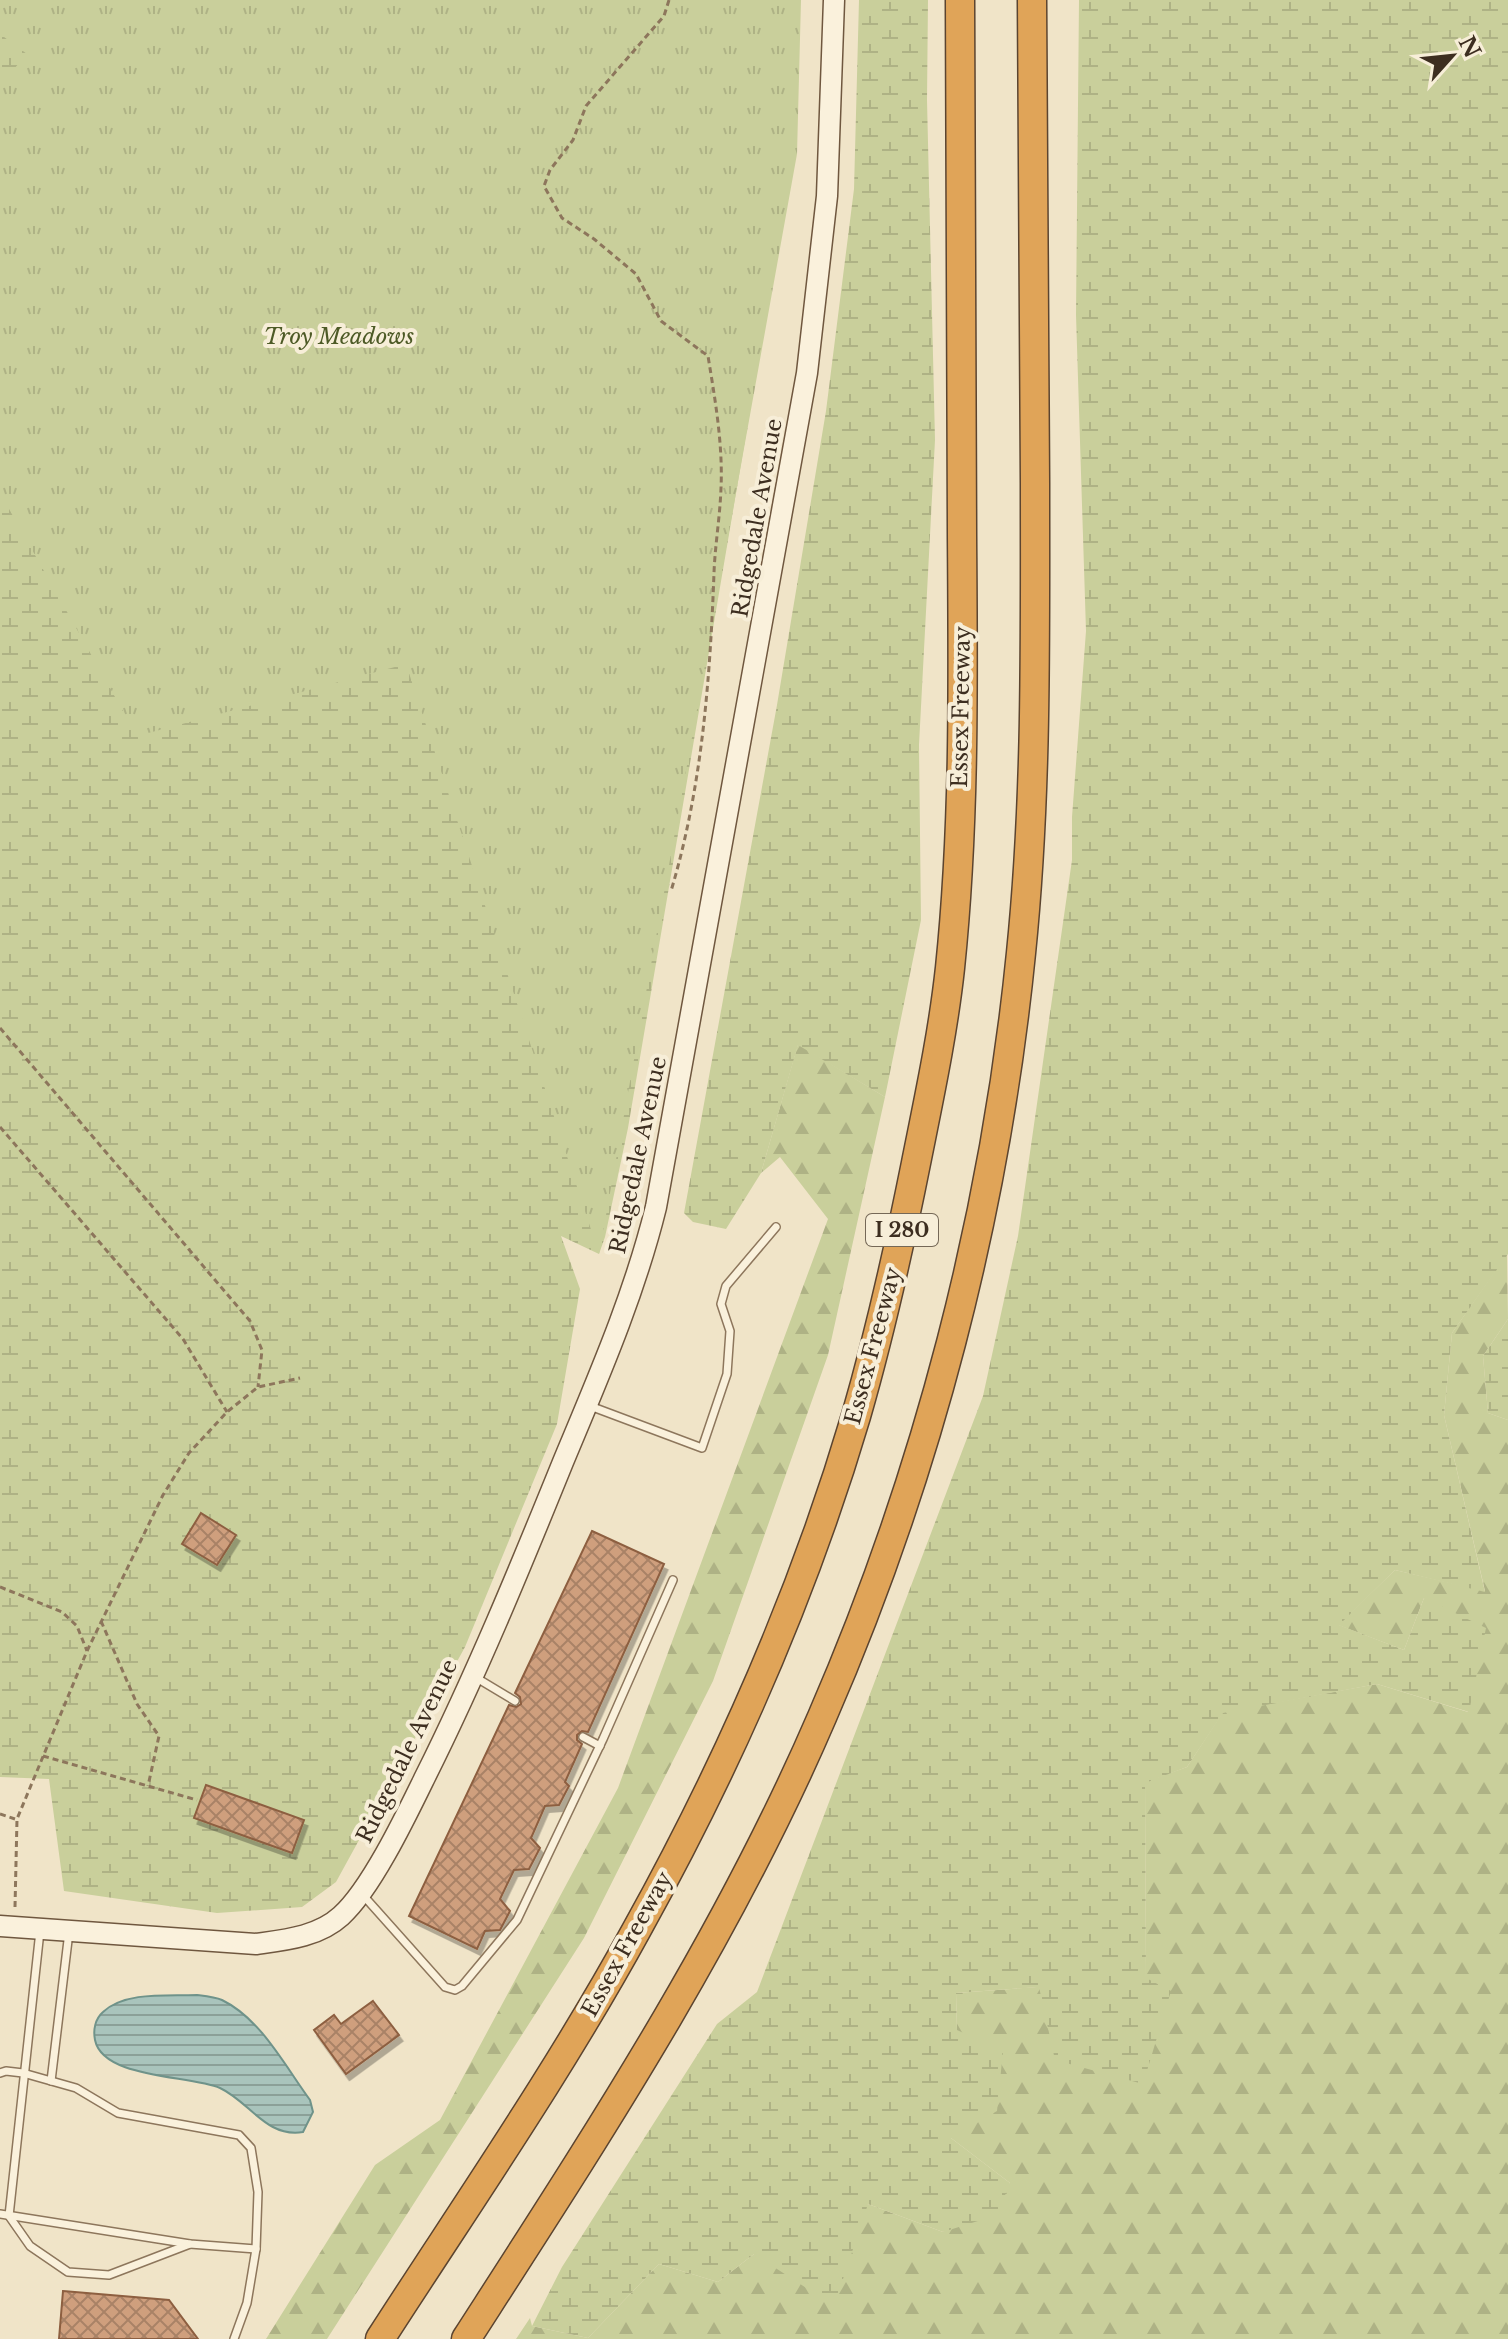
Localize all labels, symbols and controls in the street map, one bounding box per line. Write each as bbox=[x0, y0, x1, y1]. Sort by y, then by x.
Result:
north arrow bbox=[1412, 16, 1492, 96]
text: N bbox=[1453, 32, 1486, 63]
park label: Troy Meadows bbox=[264, 323, 414, 350]
street label: Ridgedale Avenue bbox=[726, 416, 788, 620]
street label: Essex Freeway bbox=[946, 626, 976, 788]
street label: Ridgedale Avenue bbox=[604, 1054, 672, 1256]
road number: I 280 bbox=[866, 1214, 938, 1246]
street label: Essex Freeway bbox=[839, 1264, 907, 1428]
street label: Ridgedale Avenue bbox=[351, 1655, 463, 1847]
street label: Essex Freeway bbox=[576, 1867, 678, 2021]

